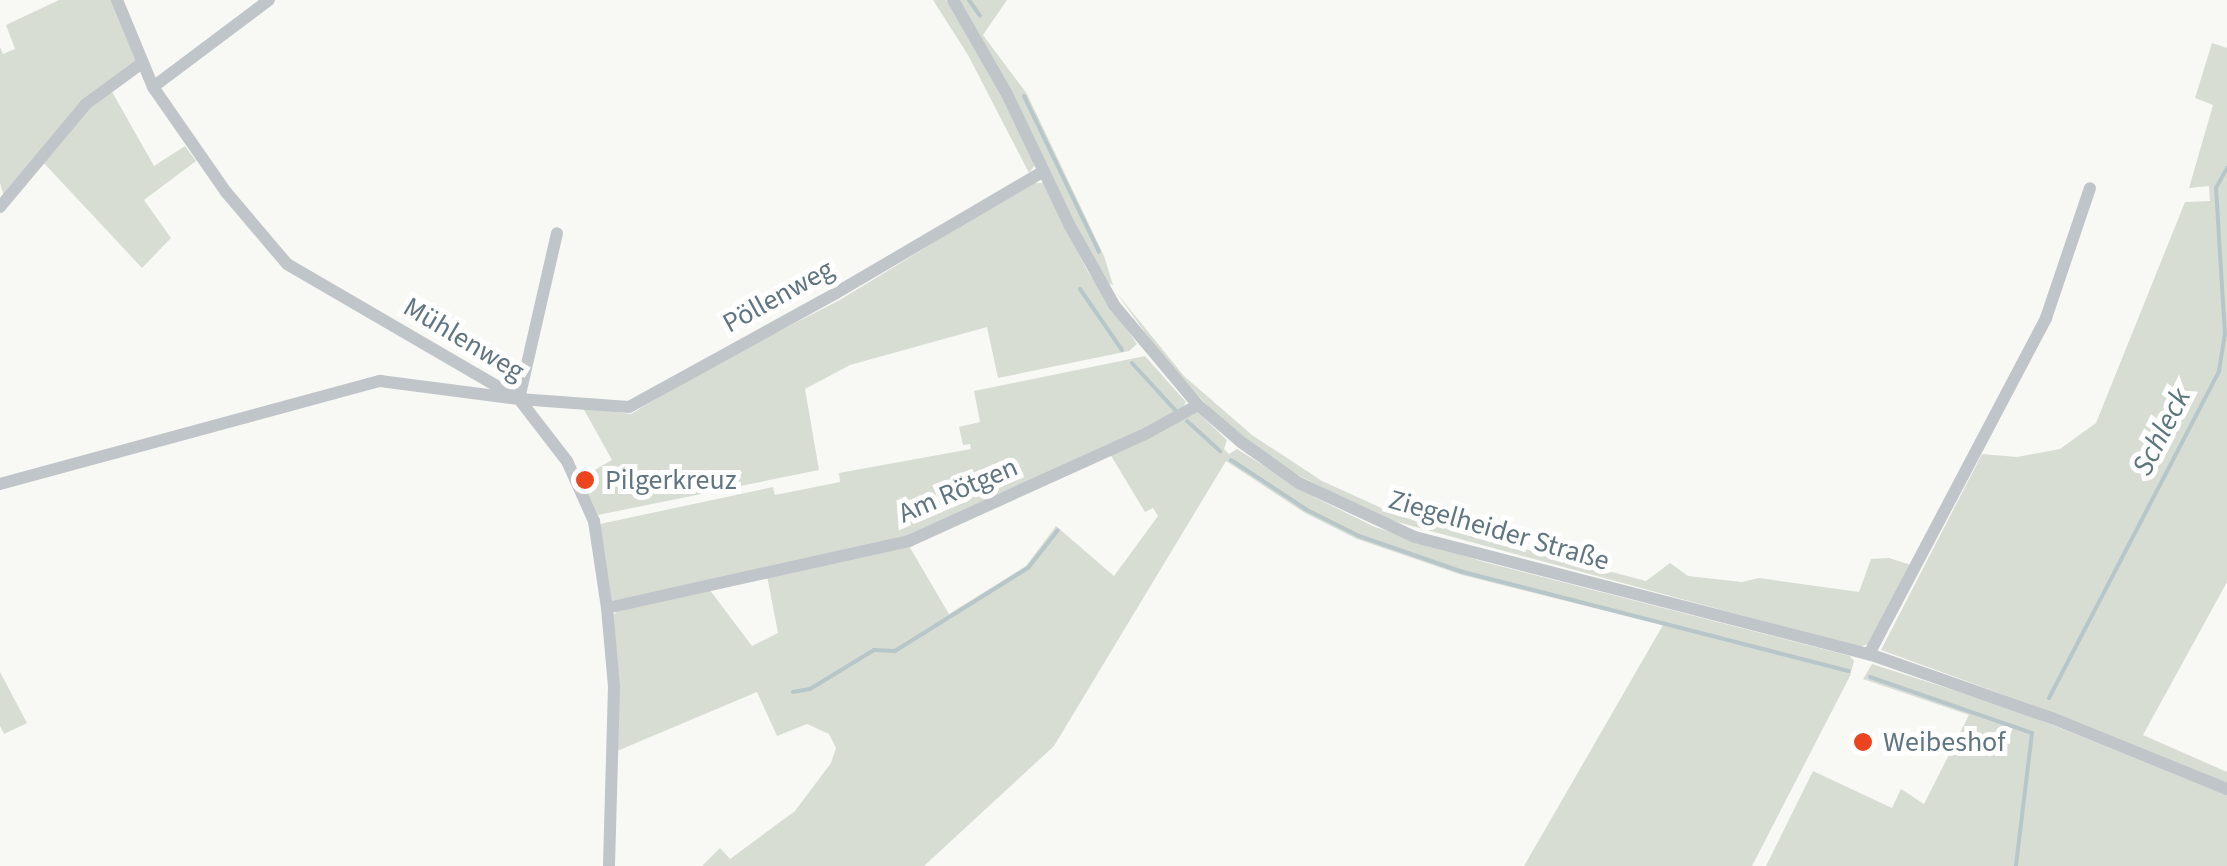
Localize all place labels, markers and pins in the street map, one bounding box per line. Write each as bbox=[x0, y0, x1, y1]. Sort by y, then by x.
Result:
place label: Pilgerkreuz bbox=[605, 463, 737, 497]
marker: Pilgerkreuz bbox=[574, 469, 596, 491]
place label: Weibeshof bbox=[1883, 725, 2005, 759]
marker: Weibeshof bbox=[1852, 731, 1874, 753]

